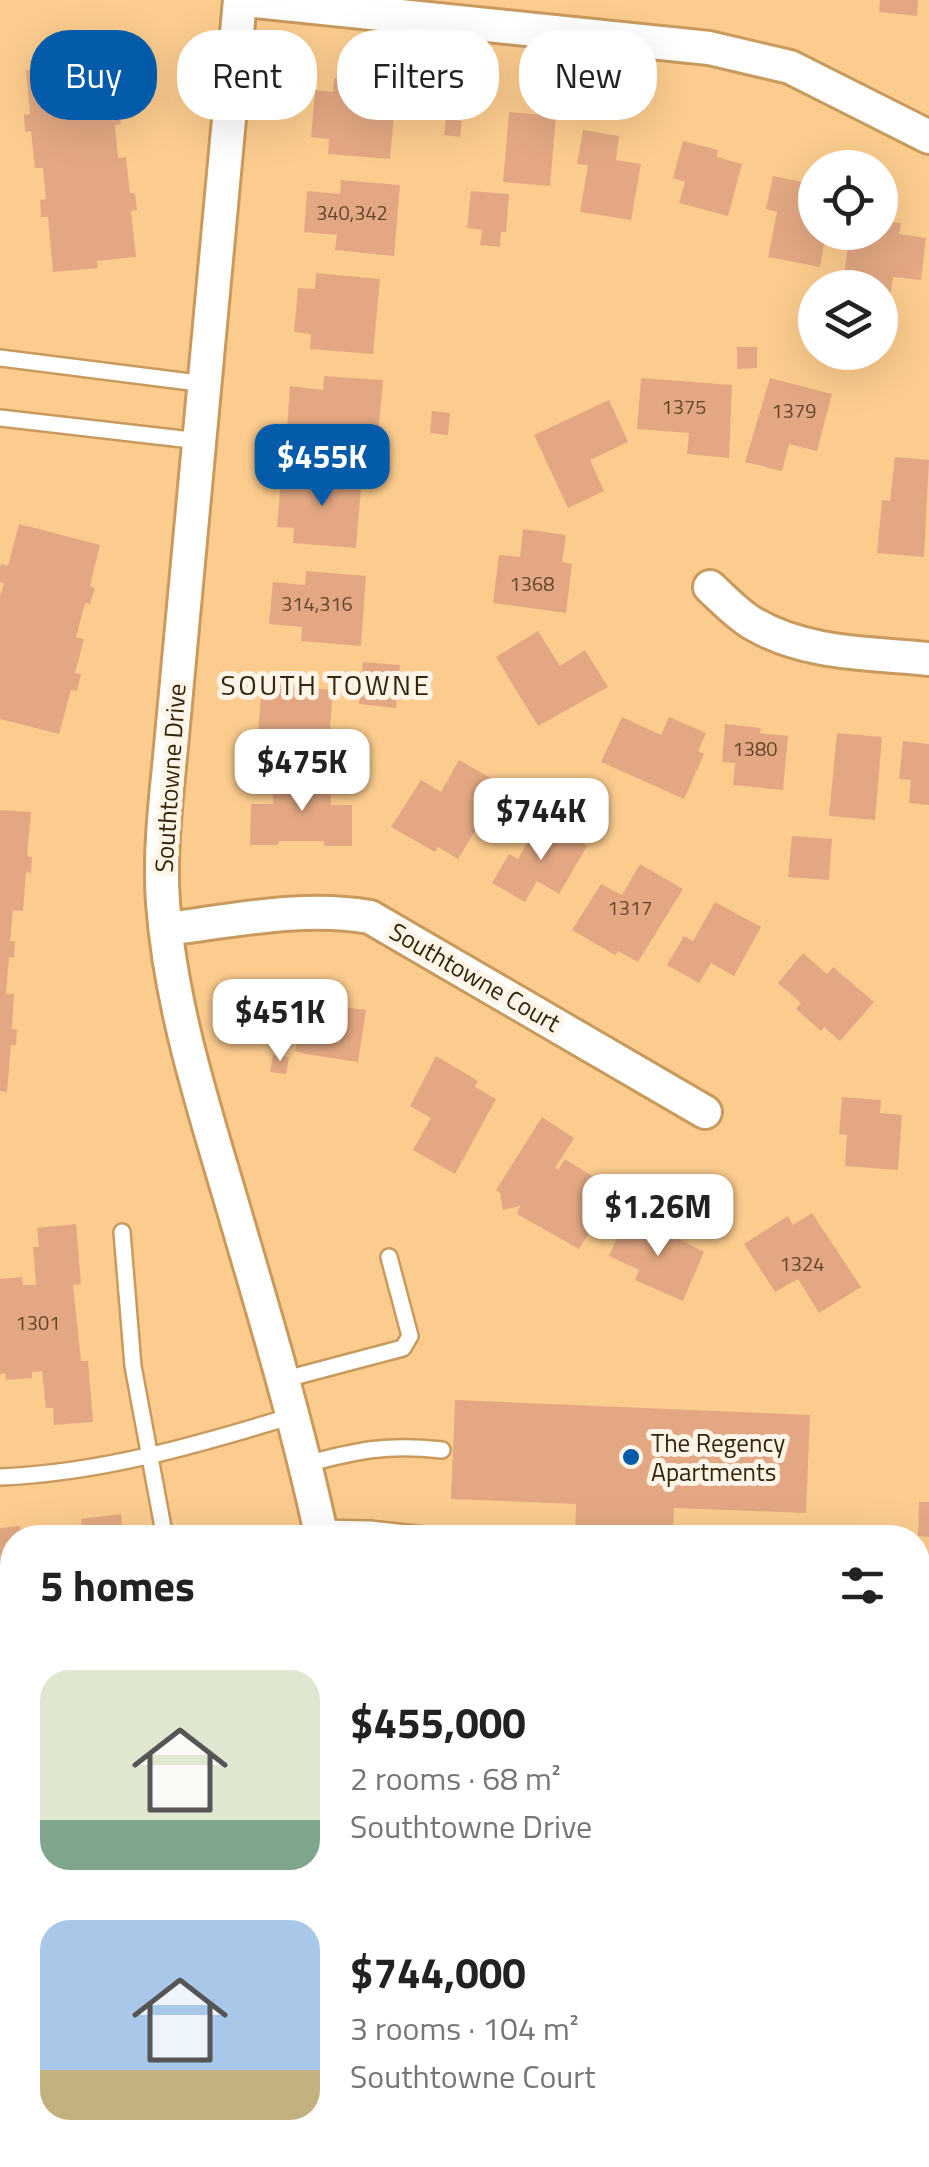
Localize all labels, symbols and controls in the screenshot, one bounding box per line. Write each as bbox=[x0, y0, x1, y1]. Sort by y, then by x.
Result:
chip: Buy bbox=[30, 30, 157, 120]
chip: Rent bbox=[177, 30, 317, 120]
chip: Filters bbox=[337, 30, 499, 120]
chip: New bbox=[519, 30, 657, 120]
map controls bbox=[798, 150, 898, 370]
button: locate bbox=[798, 150, 898, 250]
house number: 340,342 bbox=[316, 197, 388, 228]
button: layers bbox=[798, 270, 898, 370]
house number: 1375 bbox=[662, 391, 706, 422]
house number: 1379 bbox=[772, 395, 816, 426]
pin: $455K bbox=[252, 424, 392, 509]
text: $455K bbox=[277, 432, 367, 480]
house number: 1368 bbox=[510, 568, 554, 599]
house number: 314,316 bbox=[281, 588, 353, 619]
district label: SOUTH TOWNE bbox=[221, 663, 431, 706]
street label: Southtowne Drive bbox=[144, 682, 196, 874]
pin: $475K bbox=[232, 729, 372, 814]
house number: 1380 bbox=[733, 733, 777, 764]
text: $475K bbox=[257, 737, 347, 785]
pin: $744K bbox=[471, 778, 611, 863]
text: $744K bbox=[496, 786, 586, 834]
house number: 1317 bbox=[608, 892, 652, 923]
street label: Southtowne Court bbox=[382, 913, 568, 1042]
pin: $451K bbox=[210, 979, 350, 1064]
text: $451K bbox=[235, 987, 325, 1035]
pin: $1.26M bbox=[577, 1174, 739, 1259]
text: $1.26M bbox=[604, 1182, 712, 1230]
house number: 1324 bbox=[780, 1248, 824, 1279]
house number: 1301 bbox=[16, 1307, 60, 1338]
place label: The Regency Apartments bbox=[651, 1424, 785, 1491]
marker: The Regency Apartments bbox=[620, 1446, 642, 1468]
text: 5 homes bbox=[40, 1553, 195, 1617]
icon: filters bbox=[835, 1558, 890, 1613]
text: $455,000 bbox=[350, 1690, 526, 1754]
icon: home bbox=[120, 1710, 240, 1830]
text: 2 rooms · 68 m² bbox=[350, 1754, 561, 1802]
text: Southtowne Drive bbox=[350, 1802, 592, 1850]
text: $744,000 bbox=[350, 1940, 526, 2004]
icon: home bbox=[120, 1960, 240, 2080]
text: 3 rooms · 104 m² bbox=[350, 2004, 579, 2052]
text: Southtowne Court bbox=[350, 2052, 596, 2100]

